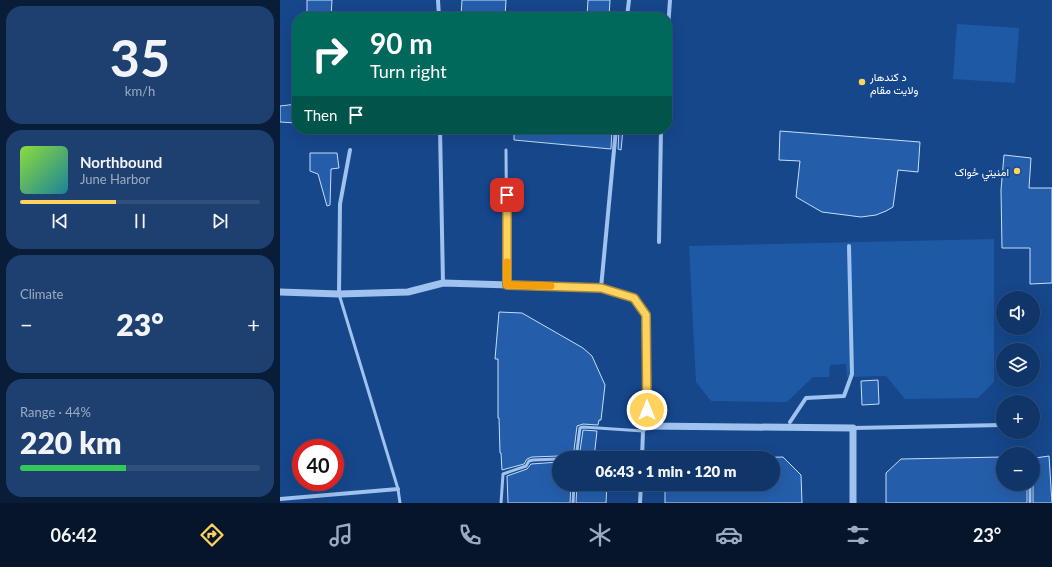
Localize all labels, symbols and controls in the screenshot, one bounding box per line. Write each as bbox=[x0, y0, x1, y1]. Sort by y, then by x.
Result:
text: 35 bbox=[110, 26, 170, 88]
text: 90 m bbox=[370, 26, 433, 60]
icon: right bbox=[304, 28, 356, 80]
text: Turn right bbox=[370, 60, 447, 82]
place label: د کندهار ولايت مقام bbox=[869, 70, 918, 98]
marker: د کندهار ولايت مقام bbox=[857, 77, 867, 87]
text: km/h bbox=[125, 83, 155, 99]
icon: arrive bbox=[345, 104, 367, 126]
text: Then bbox=[304, 106, 337, 124]
text: Northbound bbox=[80, 153, 162, 171]
place label: امنيتي ځواک bbox=[955, 165, 1009, 182]
marker: امنيتي ځواک bbox=[1012, 166, 1022, 176]
text: June Harbor bbox=[80, 171, 150, 187]
pin bbox=[490, 178, 524, 212]
icon: arrive bbox=[496, 184, 518, 206]
icon: previous bbox=[49, 210, 71, 232]
icon: pause bbox=[129, 210, 151, 232]
icon: next bbox=[209, 210, 231, 232]
text: Climate bbox=[20, 286, 63, 302]
map controls bbox=[996, 291, 1040, 491]
button: sound bbox=[996, 291, 1040, 335]
text: 23° bbox=[116, 306, 164, 342]
text: − bbox=[20, 311, 33, 338]
text: + bbox=[247, 311, 260, 338]
button: layers bbox=[996, 343, 1040, 387]
position arrow bbox=[626, 389, 668, 431]
button: + bbox=[996, 395, 1040, 439]
text: Range · 44% bbox=[20, 404, 91, 420]
text: 220 km bbox=[20, 424, 121, 460]
speed limit sign: 40 bbox=[292, 439, 344, 491]
button: − bbox=[996, 447, 1040, 491]
text: 06:43 · 1 min · 120 m bbox=[595, 462, 737, 480]
icon: directions bbox=[198, 521, 226, 549]
icon: music bbox=[327, 521, 355, 549]
icon: phone bbox=[456, 521, 484, 549]
icon: climate bbox=[586, 521, 614, 549]
icon: car bbox=[715, 521, 743, 549]
icon: filters bbox=[844, 521, 872, 549]
text: 06:42 bbox=[51, 524, 97, 546]
text: 23° bbox=[973, 524, 1001, 546]

